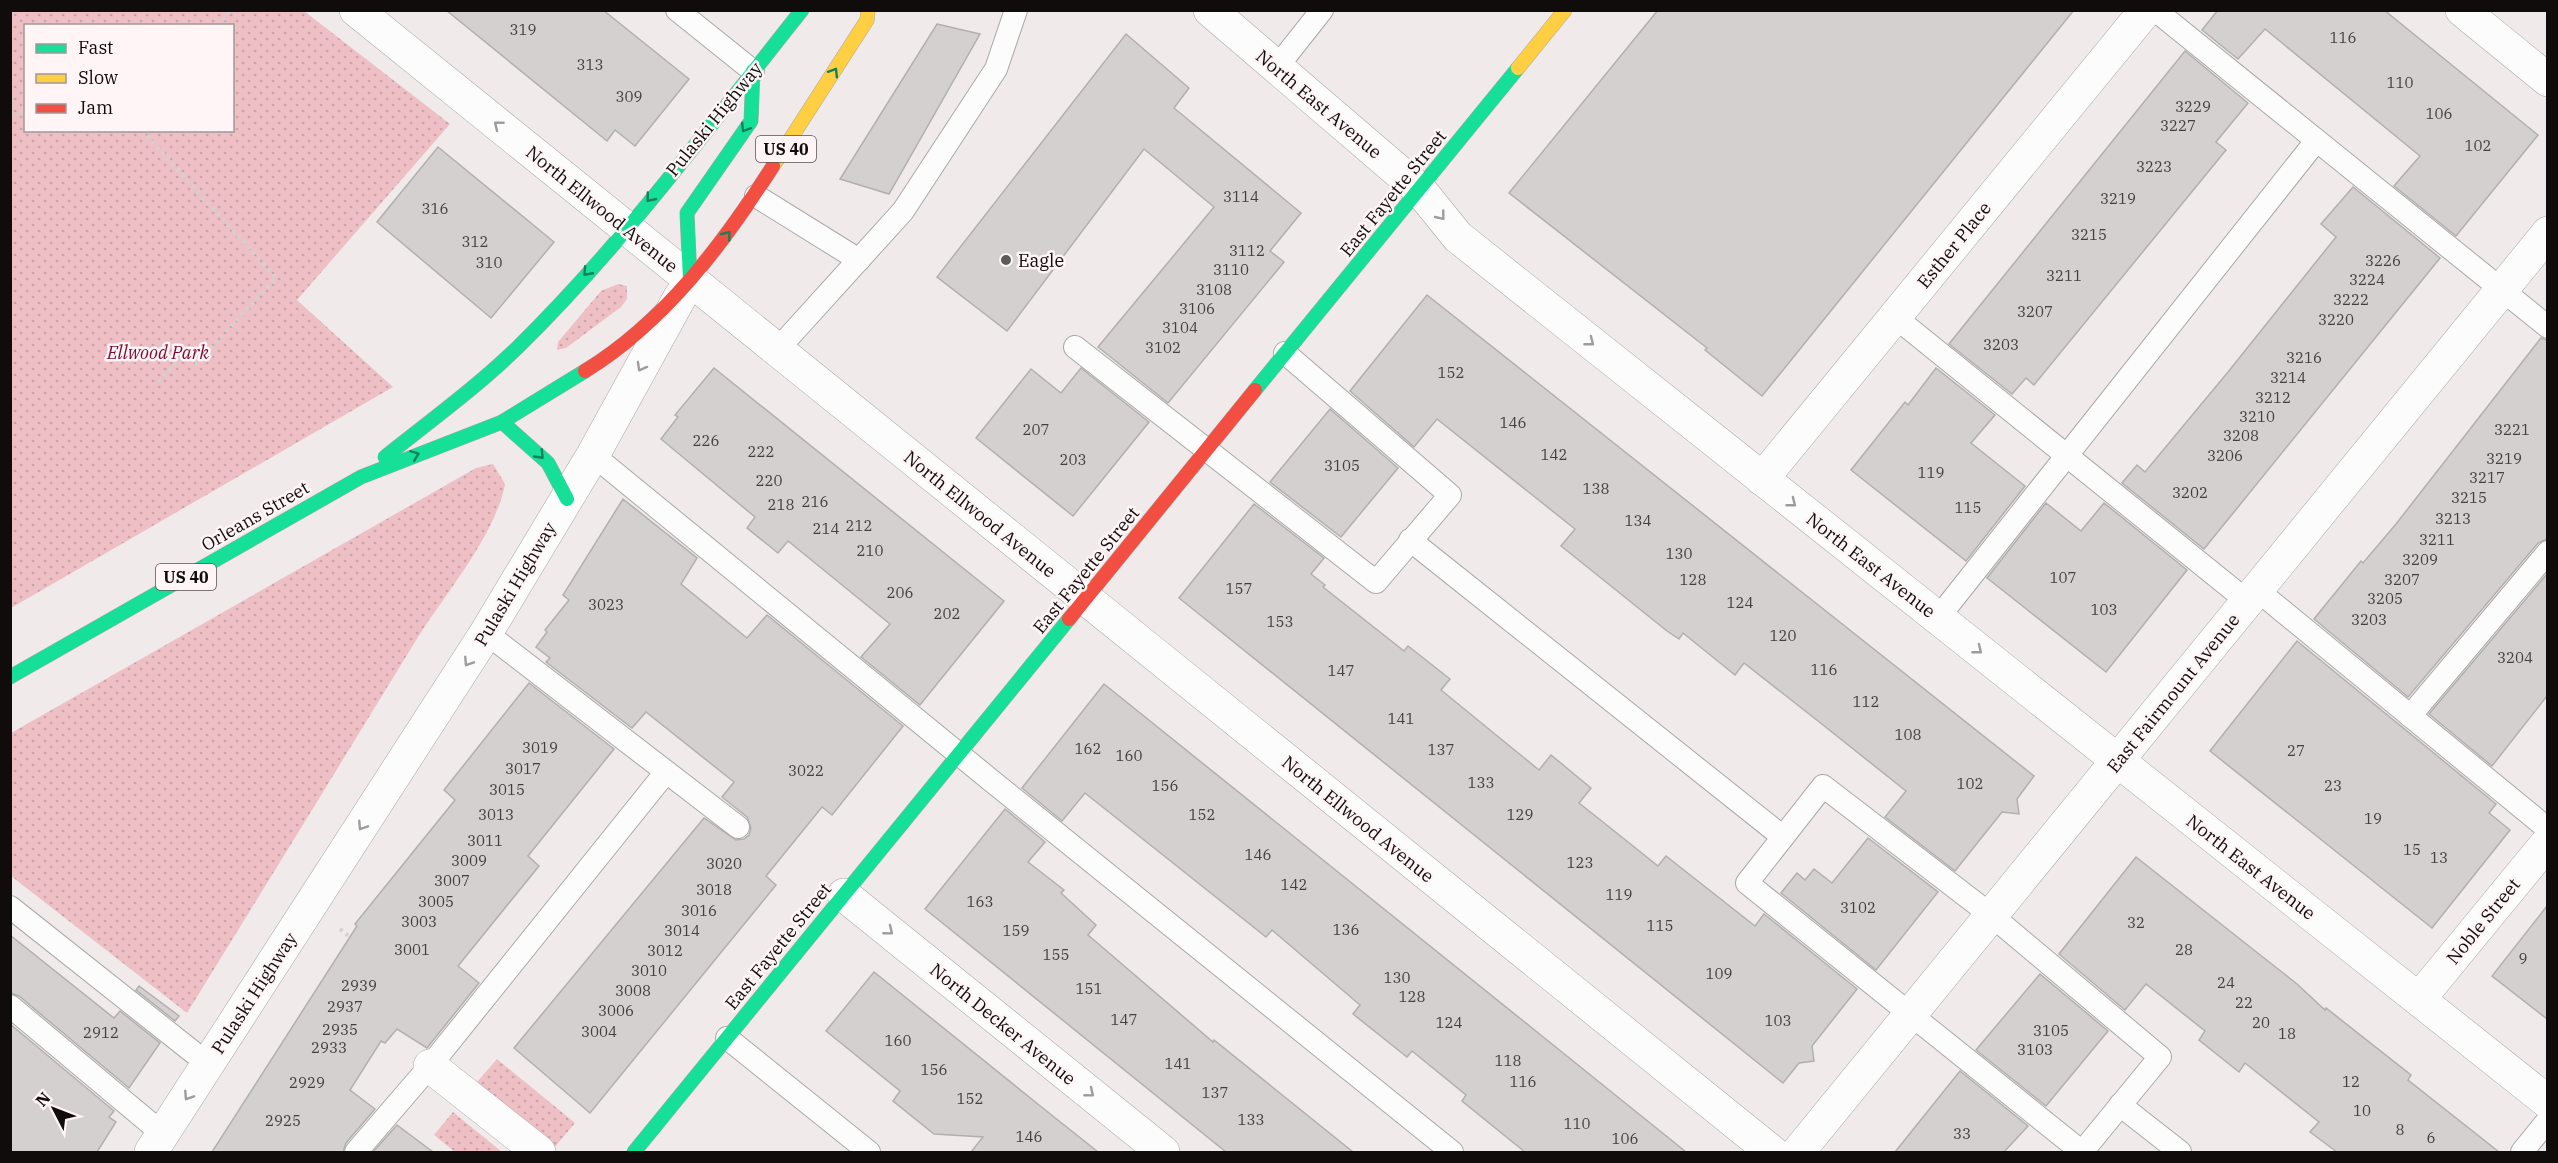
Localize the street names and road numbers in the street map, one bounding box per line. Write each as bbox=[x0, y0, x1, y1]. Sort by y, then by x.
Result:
street label: North East Avenue bbox=[1251, 44, 1387, 164]
street label: Pulaski Highway bbox=[661, 57, 767, 181]
street label: East Fayette Street bbox=[1335, 125, 1451, 261]
road number: US 40 bbox=[756, 136, 816, 162]
street label: North Ellwood Avenue bbox=[521, 141, 683, 277]
street label: Esther Place bbox=[1912, 197, 1996, 293]
street label: North Ellwood Avenue bbox=[899, 446, 1061, 582]
street label: Orleans Street bbox=[197, 476, 313, 556]
street label: East Fayette Street bbox=[1028, 502, 1144, 638]
street label: North East Avenue bbox=[1802, 507, 1940, 623]
street label: Pulaski Highway bbox=[469, 518, 561, 650]
road number: US 40 bbox=[156, 564, 216, 590]
street label: East Fairmount Avenue bbox=[2102, 609, 2244, 777]
street label: North Ellwood Avenue bbox=[1277, 751, 1439, 887]
street label: North East Avenue bbox=[2182, 809, 2320, 925]
street label: Noble Street bbox=[2441, 873, 2525, 969]
street label: East Fayette Street bbox=[720, 878, 836, 1014]
street label: Pulaski Highway bbox=[206, 927, 302, 1058]
street label: North Decker Avenue bbox=[925, 958, 1081, 1090]

